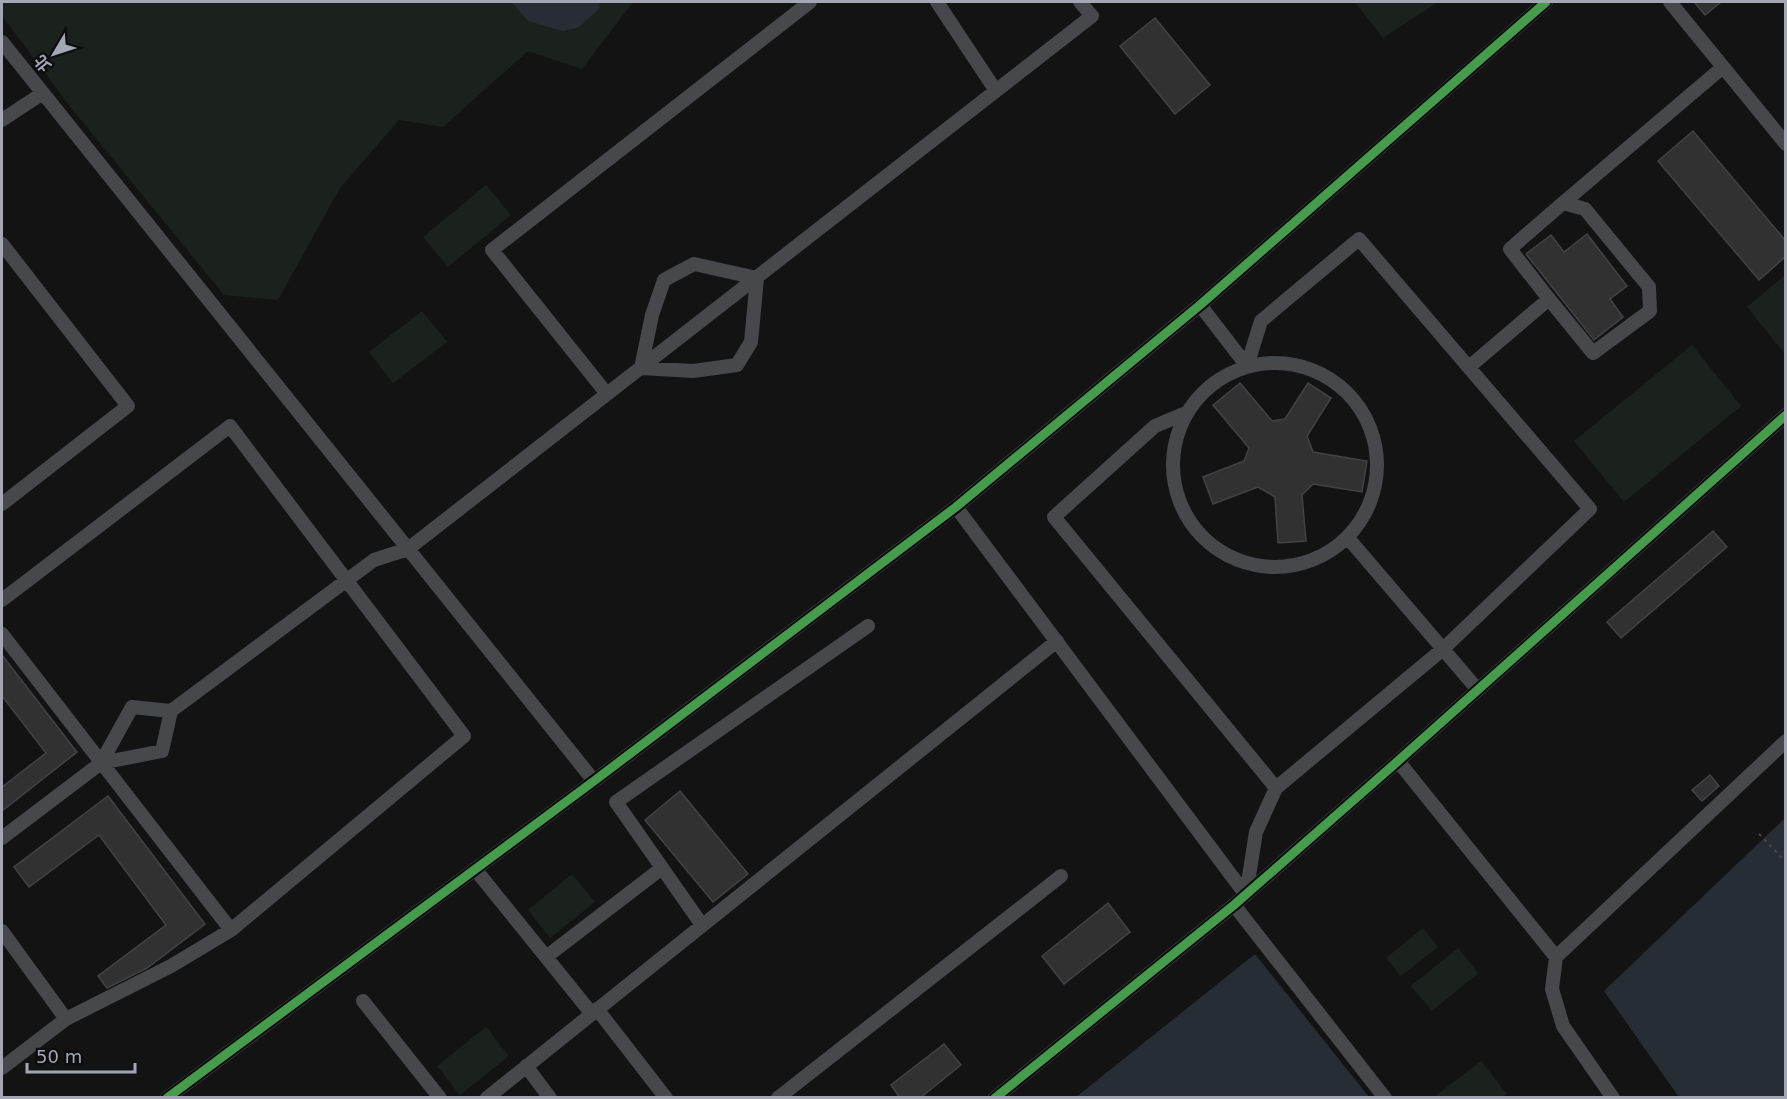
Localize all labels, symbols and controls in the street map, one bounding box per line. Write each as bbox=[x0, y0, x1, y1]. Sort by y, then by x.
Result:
north arrow bbox=[24, 24, 84, 84]
text: 北 bbox=[30, 51, 55, 75]
scale bar bbox=[27, 1036, 135, 1074]
text: 50 m bbox=[36, 1046, 82, 1067]

